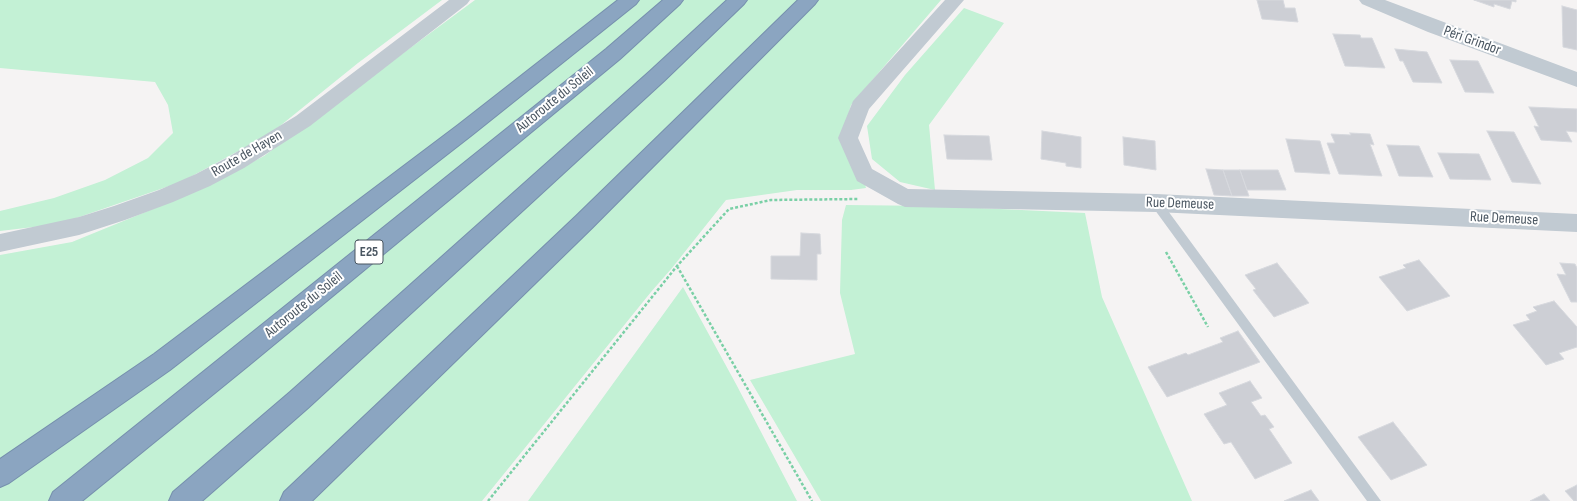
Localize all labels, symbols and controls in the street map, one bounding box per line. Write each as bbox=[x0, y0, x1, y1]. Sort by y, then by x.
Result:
street label: Péri Grindor bbox=[1441, 22, 1503, 60]
street label: Autoroute du Soleil bbox=[513, 63, 597, 137]
street label: Route de Hayen bbox=[209, 127, 285, 181]
street label: Rue Demeuse bbox=[1146, 194, 1214, 214]
street label: Rue Demeuse bbox=[1469, 208, 1539, 230]
road number: E25 bbox=[355, 240, 383, 264]
street label: Autoroute du Soleil bbox=[262, 268, 346, 342]

